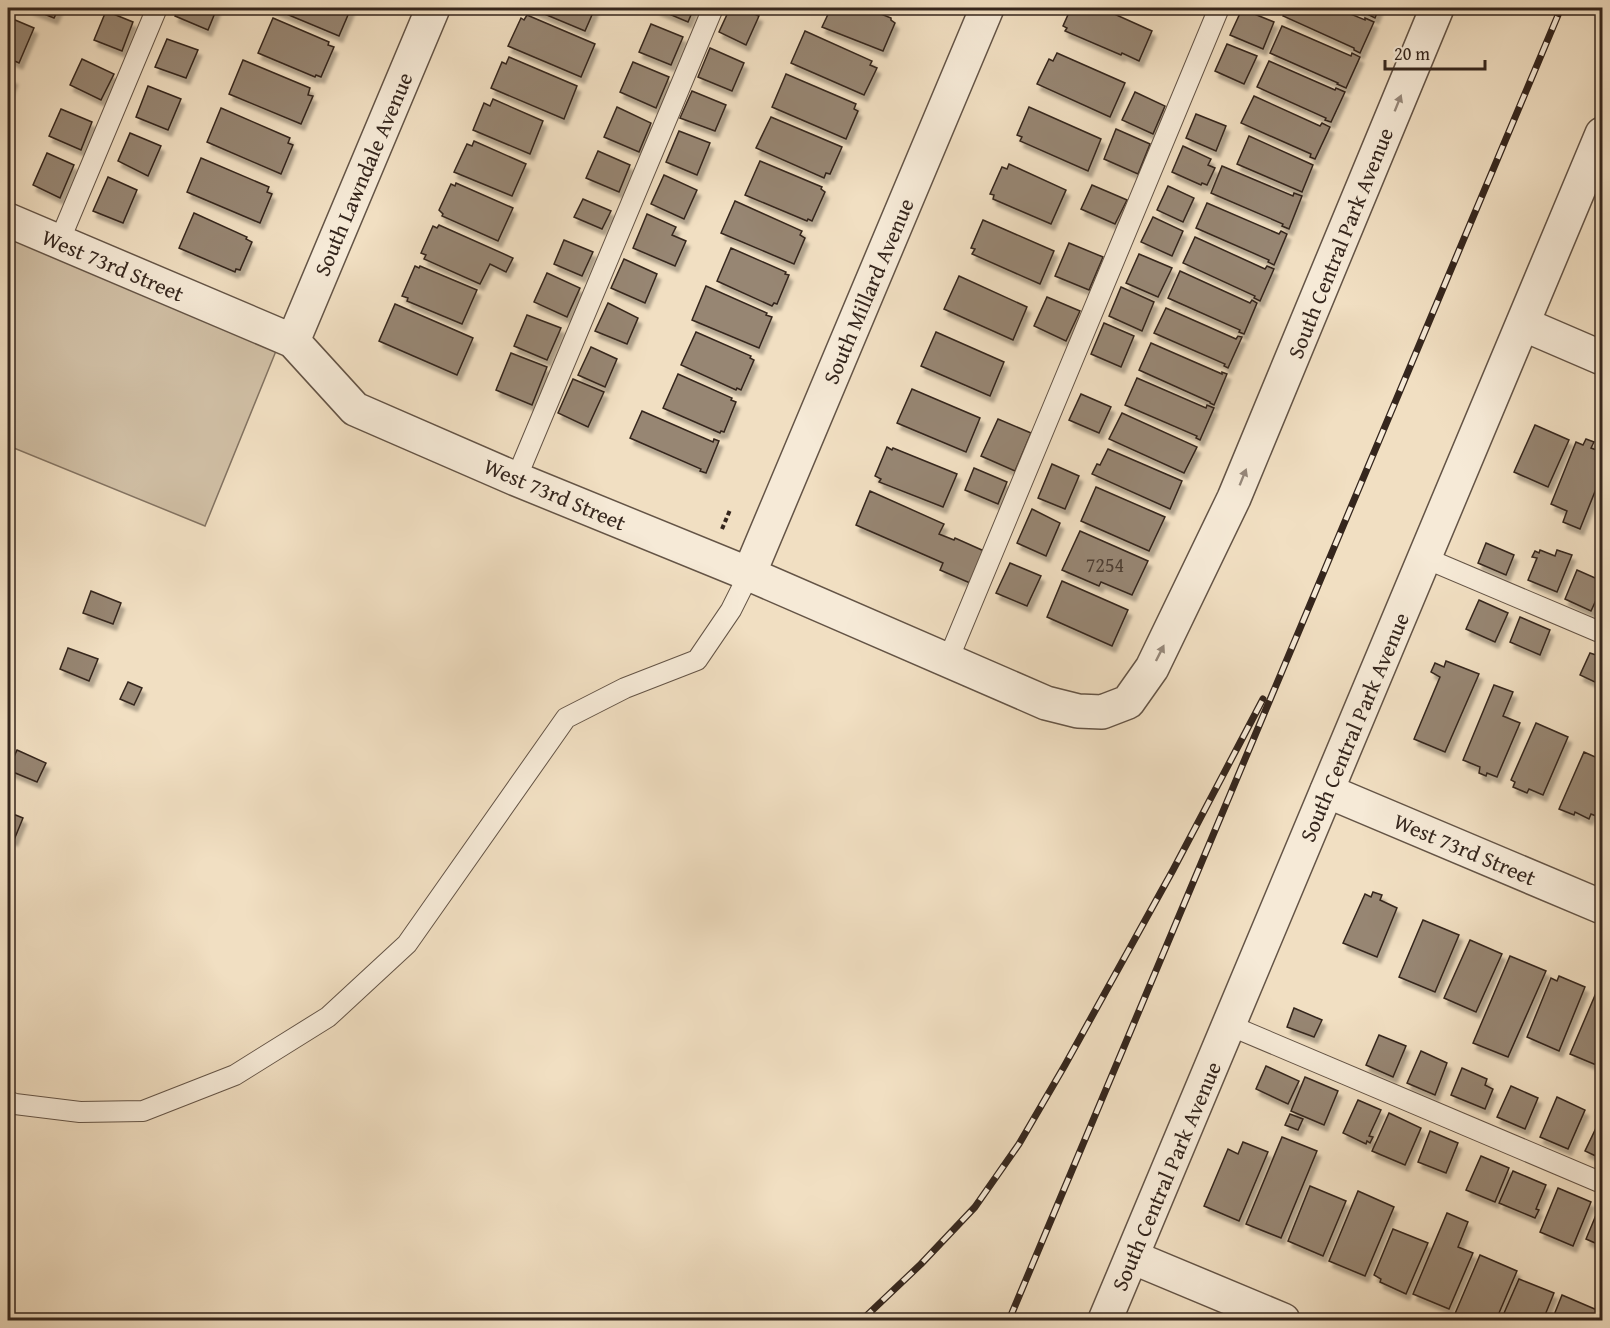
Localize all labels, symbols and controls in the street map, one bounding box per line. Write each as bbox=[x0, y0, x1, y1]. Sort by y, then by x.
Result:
scale bar bbox=[1385, 33, 1486, 71]
text: 20 m bbox=[1394, 40, 1430, 67]
street label: South Lawndale Avenue bbox=[306, 67, 420, 281]
one-way arrow bbox=[1393, 93, 1403, 111]
street label: South Central Park Avenue bbox=[1279, 123, 1401, 363]
street label: South Millard Avenue bbox=[814, 193, 922, 389]
street label: West 73rd Street bbox=[37, 221, 189, 309]
street label: West 73rd Street bbox=[479, 450, 631, 538]
one-way arrow bbox=[1239, 468, 1248, 486]
house number: 7254 bbox=[1086, 550, 1124, 579]
street label: South Central Park Avenue bbox=[1291, 607, 1417, 847]
one-way arrow bbox=[1154, 644, 1164, 662]
street label: West 73rd Street bbox=[1389, 805, 1541, 893]
street label: South Central Park Avenue bbox=[1103, 1056, 1229, 1296]

